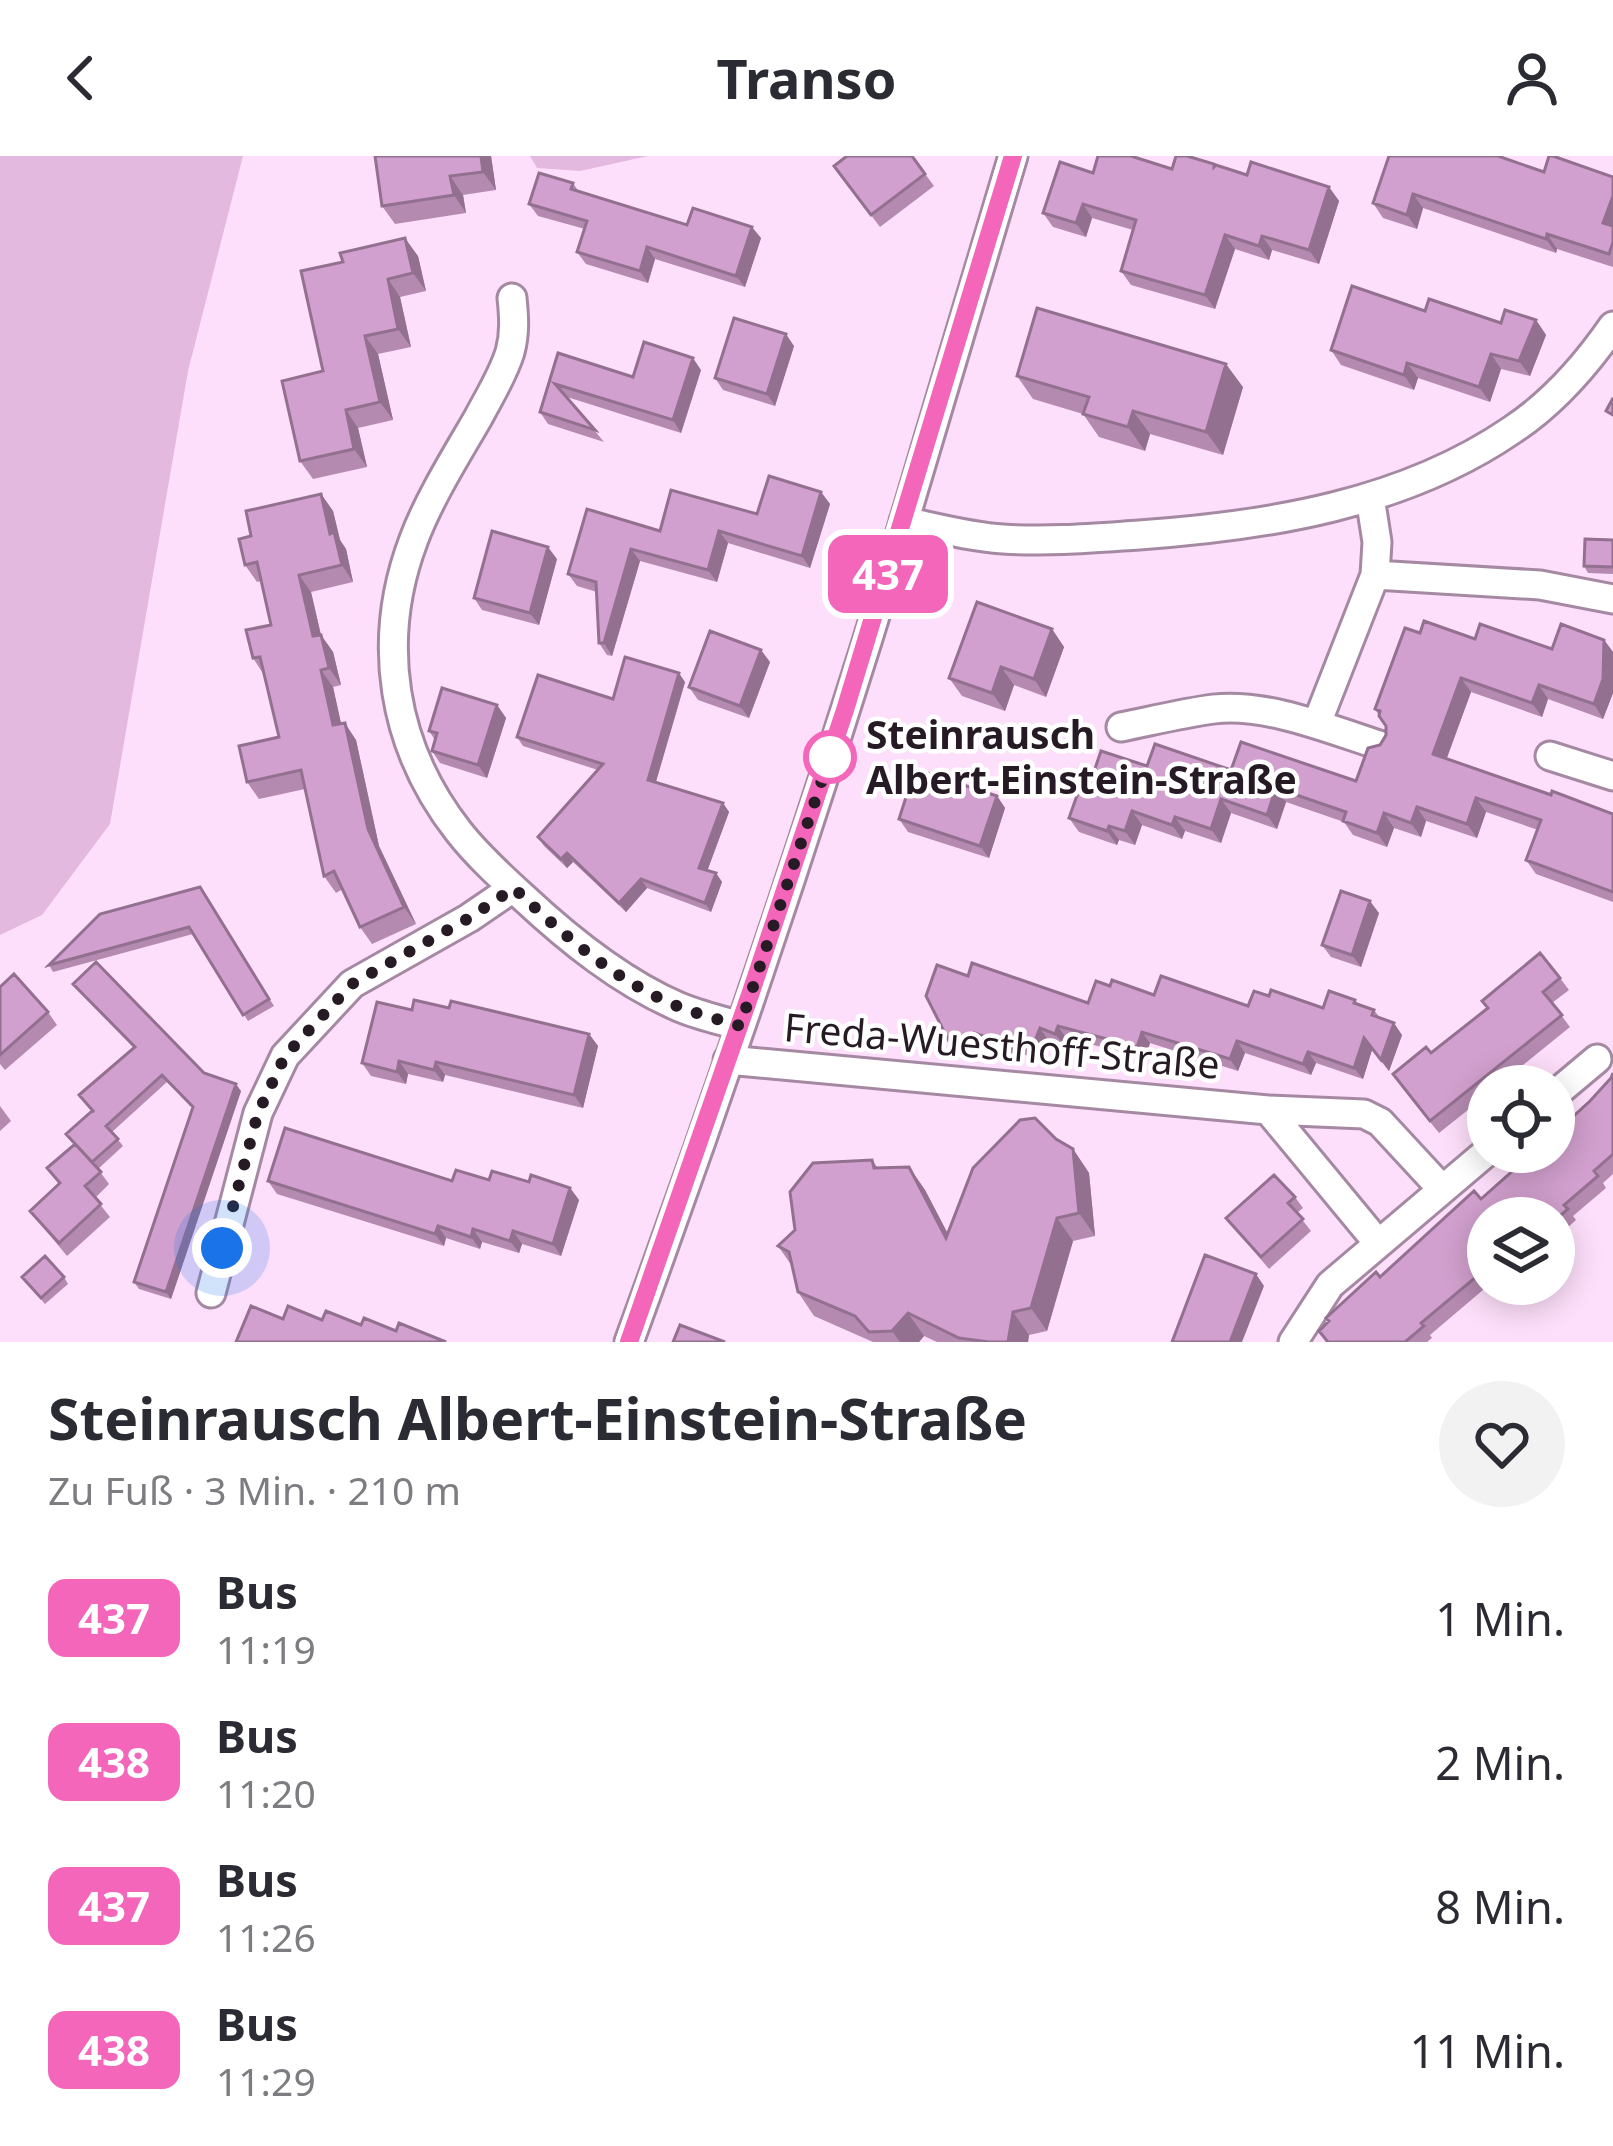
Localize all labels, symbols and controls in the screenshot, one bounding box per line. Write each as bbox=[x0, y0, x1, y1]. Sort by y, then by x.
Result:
text: Transo bbox=[717, 41, 896, 115]
icon: back bbox=[48, 45, 114, 111]
icon: person bbox=[1499, 45, 1565, 111]
line badge: 437 bbox=[819, 535, 957, 613]
text: 437 bbox=[852, 545, 924, 602]
place label: Steinrausch Albert-Einstein-Straße bbox=[866, 707, 1297, 805]
marker: Steinrausch Albert-Einstein-Straße bbox=[805, 732, 855, 782]
street label: Freda-Wuesthoff-Straße bbox=[782, 999, 1222, 1090]
map controls bbox=[1467, 1065, 1575, 1305]
button: locate bbox=[1467, 1065, 1575, 1173]
button: layers bbox=[1467, 1197, 1575, 1305]
your location bbox=[192, 1218, 252, 1278]
text: Steinrausch Albert-Einstein-Straße bbox=[48, 1379, 1027, 1457]
button: heart bbox=[1439, 1381, 1565, 1507]
text: Zu Fuß · 3 Min. · 210 m bbox=[48, 1463, 461, 1516]
text: Bus bbox=[216, 1561, 298, 1622]
text: 1 Min. bbox=[1435, 1588, 1565, 1649]
text: 437 bbox=[78, 1589, 150, 1646]
text: 11:19 bbox=[216, 1622, 316, 1675]
text: Bus bbox=[216, 1705, 298, 1766]
text: 2 Min. bbox=[1435, 1732, 1565, 1793]
text: 438 bbox=[78, 1733, 150, 1790]
text: 11:20 bbox=[216, 1766, 316, 1819]
text: Bus bbox=[216, 1849, 298, 1910]
text: 8 Min. bbox=[1435, 1876, 1565, 1937]
text: 437 bbox=[78, 1877, 150, 1934]
text: 11:26 bbox=[216, 1910, 316, 1963]
text: Bus bbox=[216, 1993, 298, 2054]
text: 11 Min. bbox=[1410, 2020, 1565, 2081]
text: 438 bbox=[78, 2021, 150, 2078]
text: 11:29 bbox=[216, 2054, 316, 2107]

